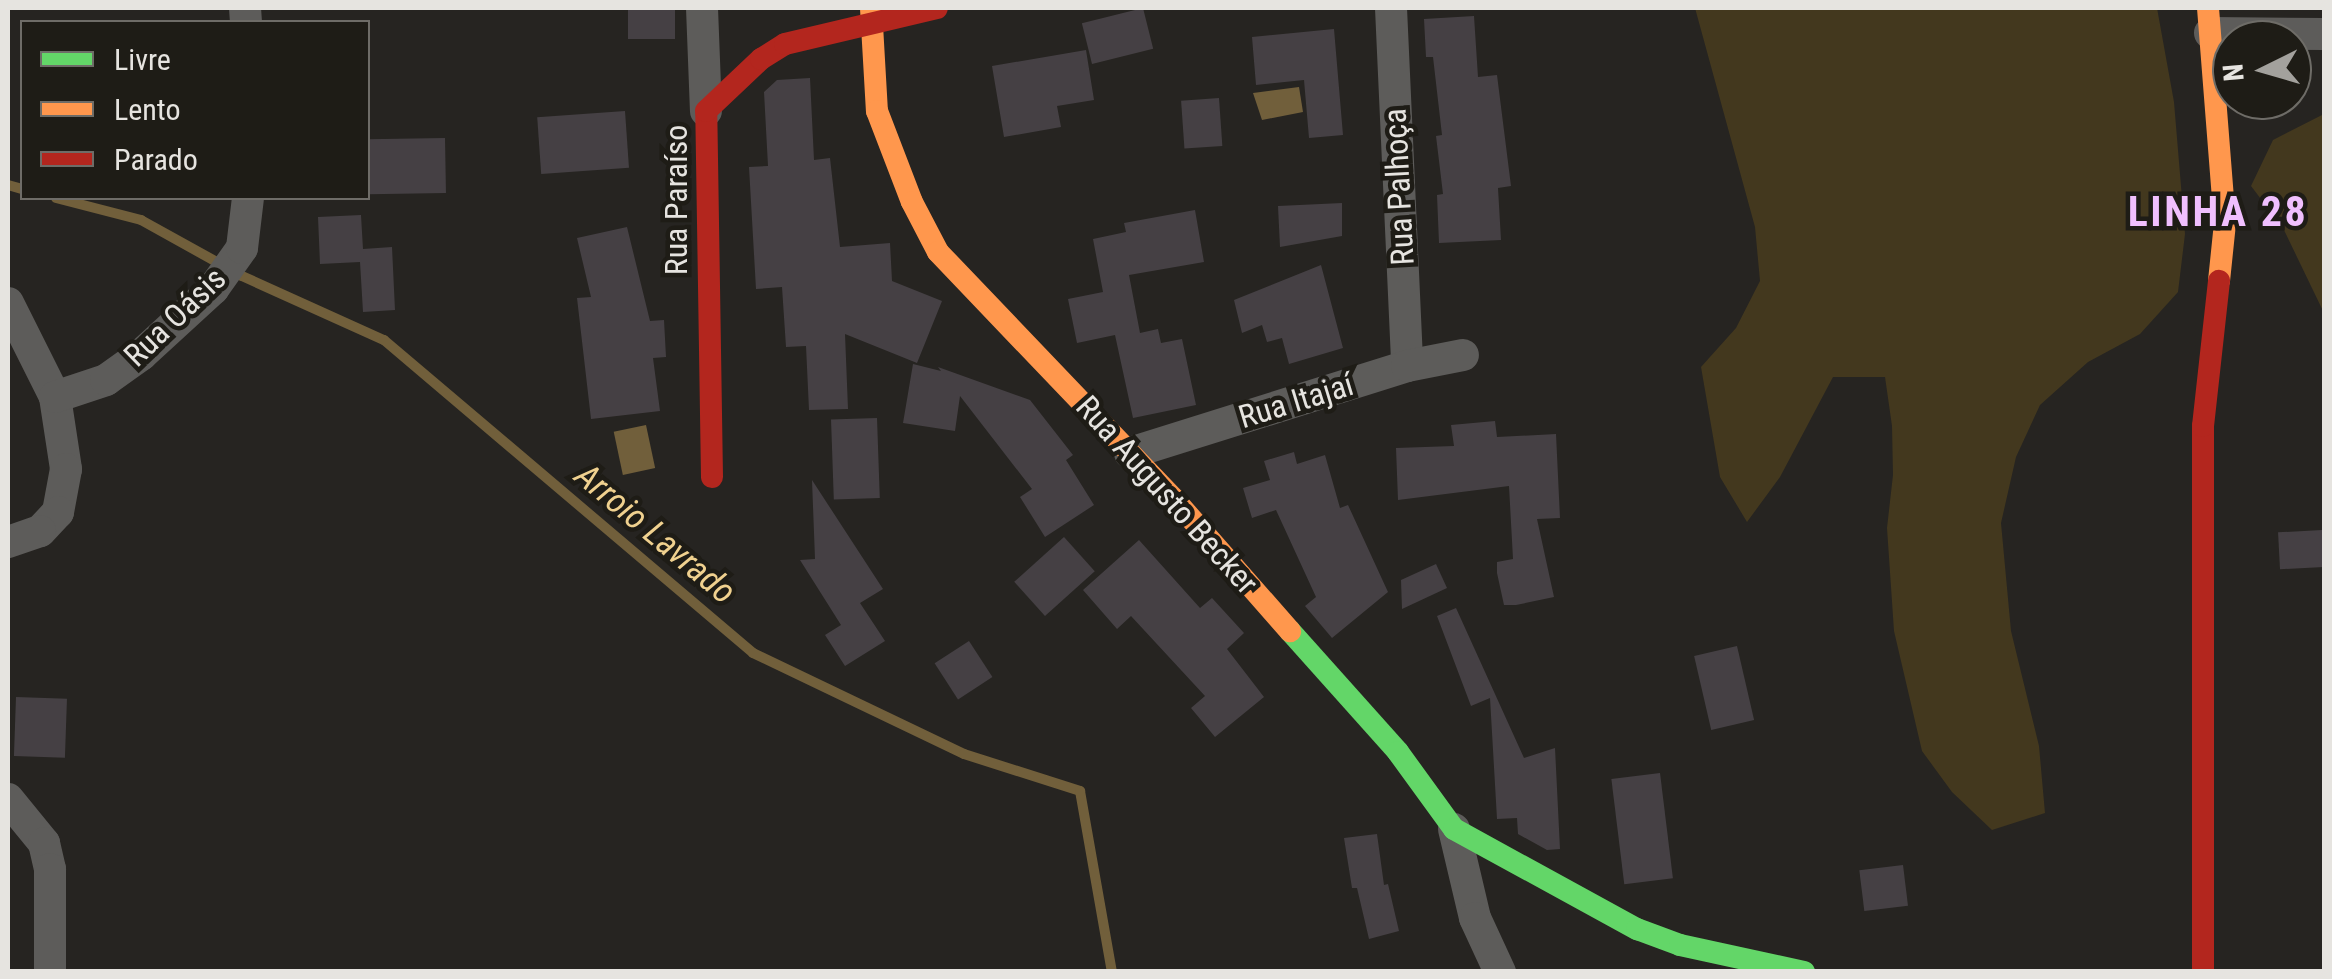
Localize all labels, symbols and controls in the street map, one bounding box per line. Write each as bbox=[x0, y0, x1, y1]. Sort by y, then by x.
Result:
legend bbox=[20, 20, 370, 200]
north arrow bbox=[2212, 20, 2312, 120]
text: Livre bbox=[114, 42, 171, 77]
text: N bbox=[2216, 63, 2251, 82]
text: Lento bbox=[114, 92, 181, 127]
street label: Rua Palhoça bbox=[1376, 108, 1422, 266]
street label: Rua Paraíso bbox=[657, 125, 695, 275]
text: Parado bbox=[114, 142, 198, 177]
district label: LINHA 28 bbox=[2128, 187, 2308, 237]
street label: Rua Oásis bbox=[116, 259, 234, 375]
street label: Rua Itajaí bbox=[1234, 365, 1358, 437]
street label: Rua Augusto Becker bbox=[1068, 388, 1266, 602]
water label: Arroio Lavrado bbox=[566, 455, 744, 613]

